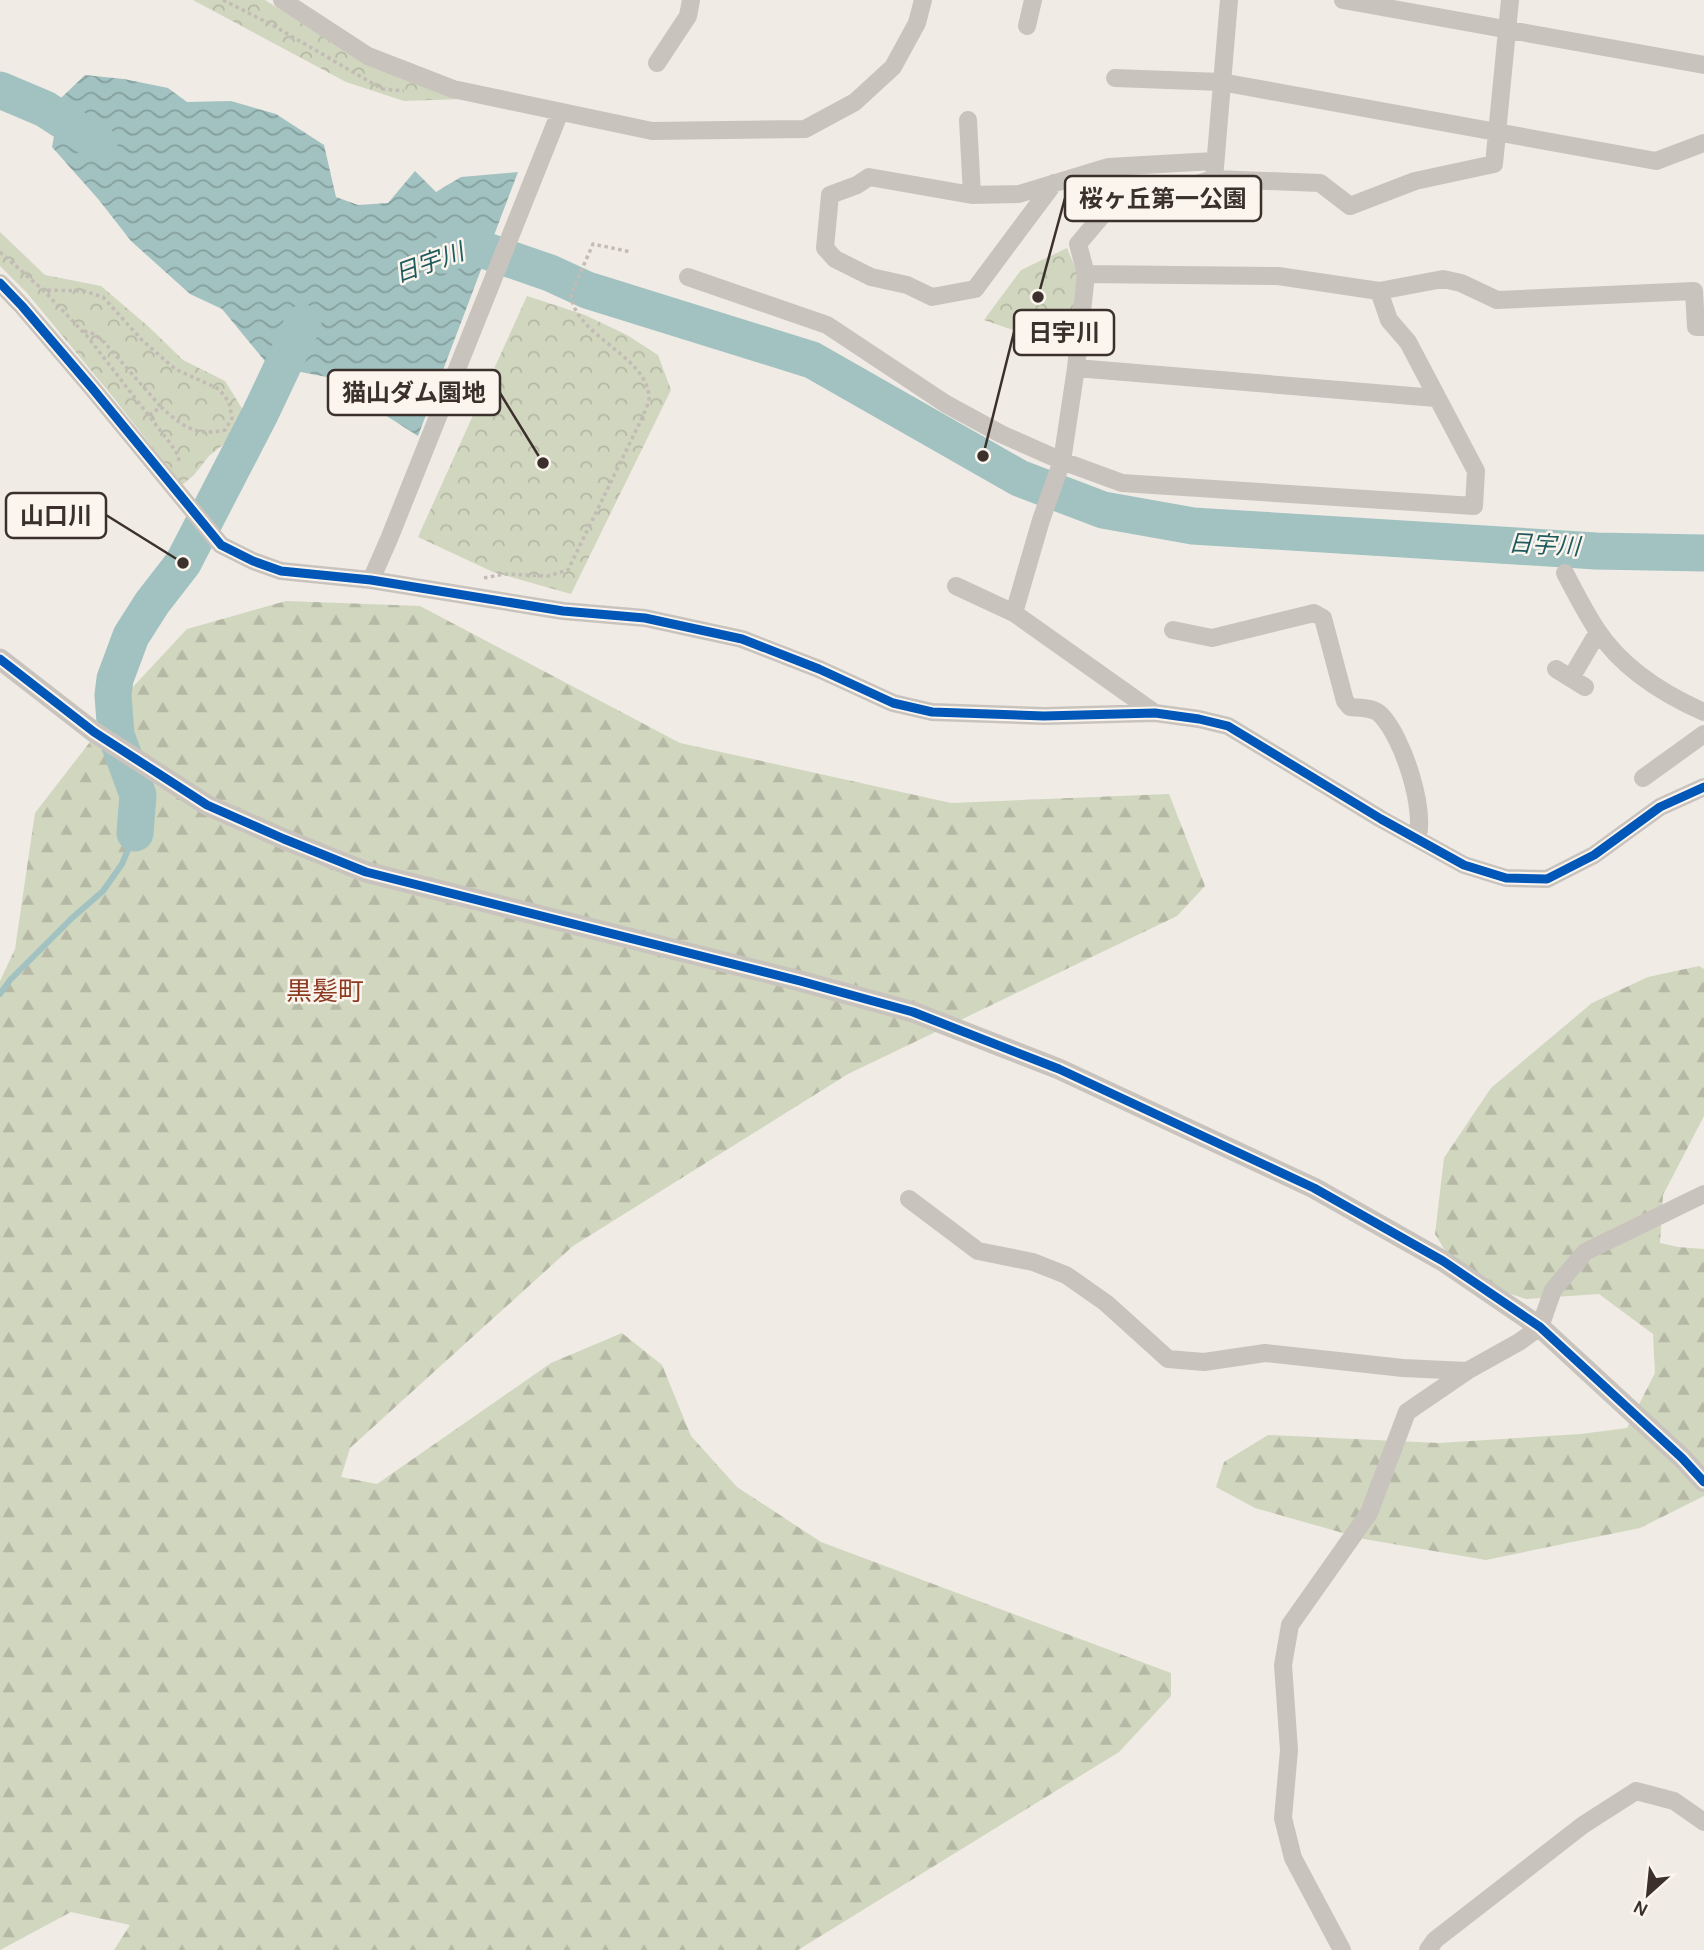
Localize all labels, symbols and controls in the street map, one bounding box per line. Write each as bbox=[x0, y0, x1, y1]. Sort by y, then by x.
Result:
callout: 桜ヶ丘第一公園 bbox=[1065, 176, 1261, 221]
text: 桜ヶ丘第一公園 bbox=[1079, 185, 1247, 213]
water label: 日宇川 bbox=[390, 237, 470, 288]
callout: 日宇川 bbox=[1014, 310, 1114, 355]
text: 日宇川 bbox=[1028, 319, 1100, 347]
callout: 猫山ダム園地 bbox=[328, 370, 500, 415]
text: 猫山ダム園地 bbox=[342, 379, 486, 407]
callout: 山口川 bbox=[6, 493, 106, 538]
text: 山口川 bbox=[20, 502, 92, 530]
water label: 日宇川 bbox=[1507, 529, 1584, 561]
district label: 黒髪町 bbox=[286, 976, 364, 1007]
north arrow bbox=[1613, 1859, 1683, 1929]
text: N bbox=[1630, 1895, 1652, 1921]

